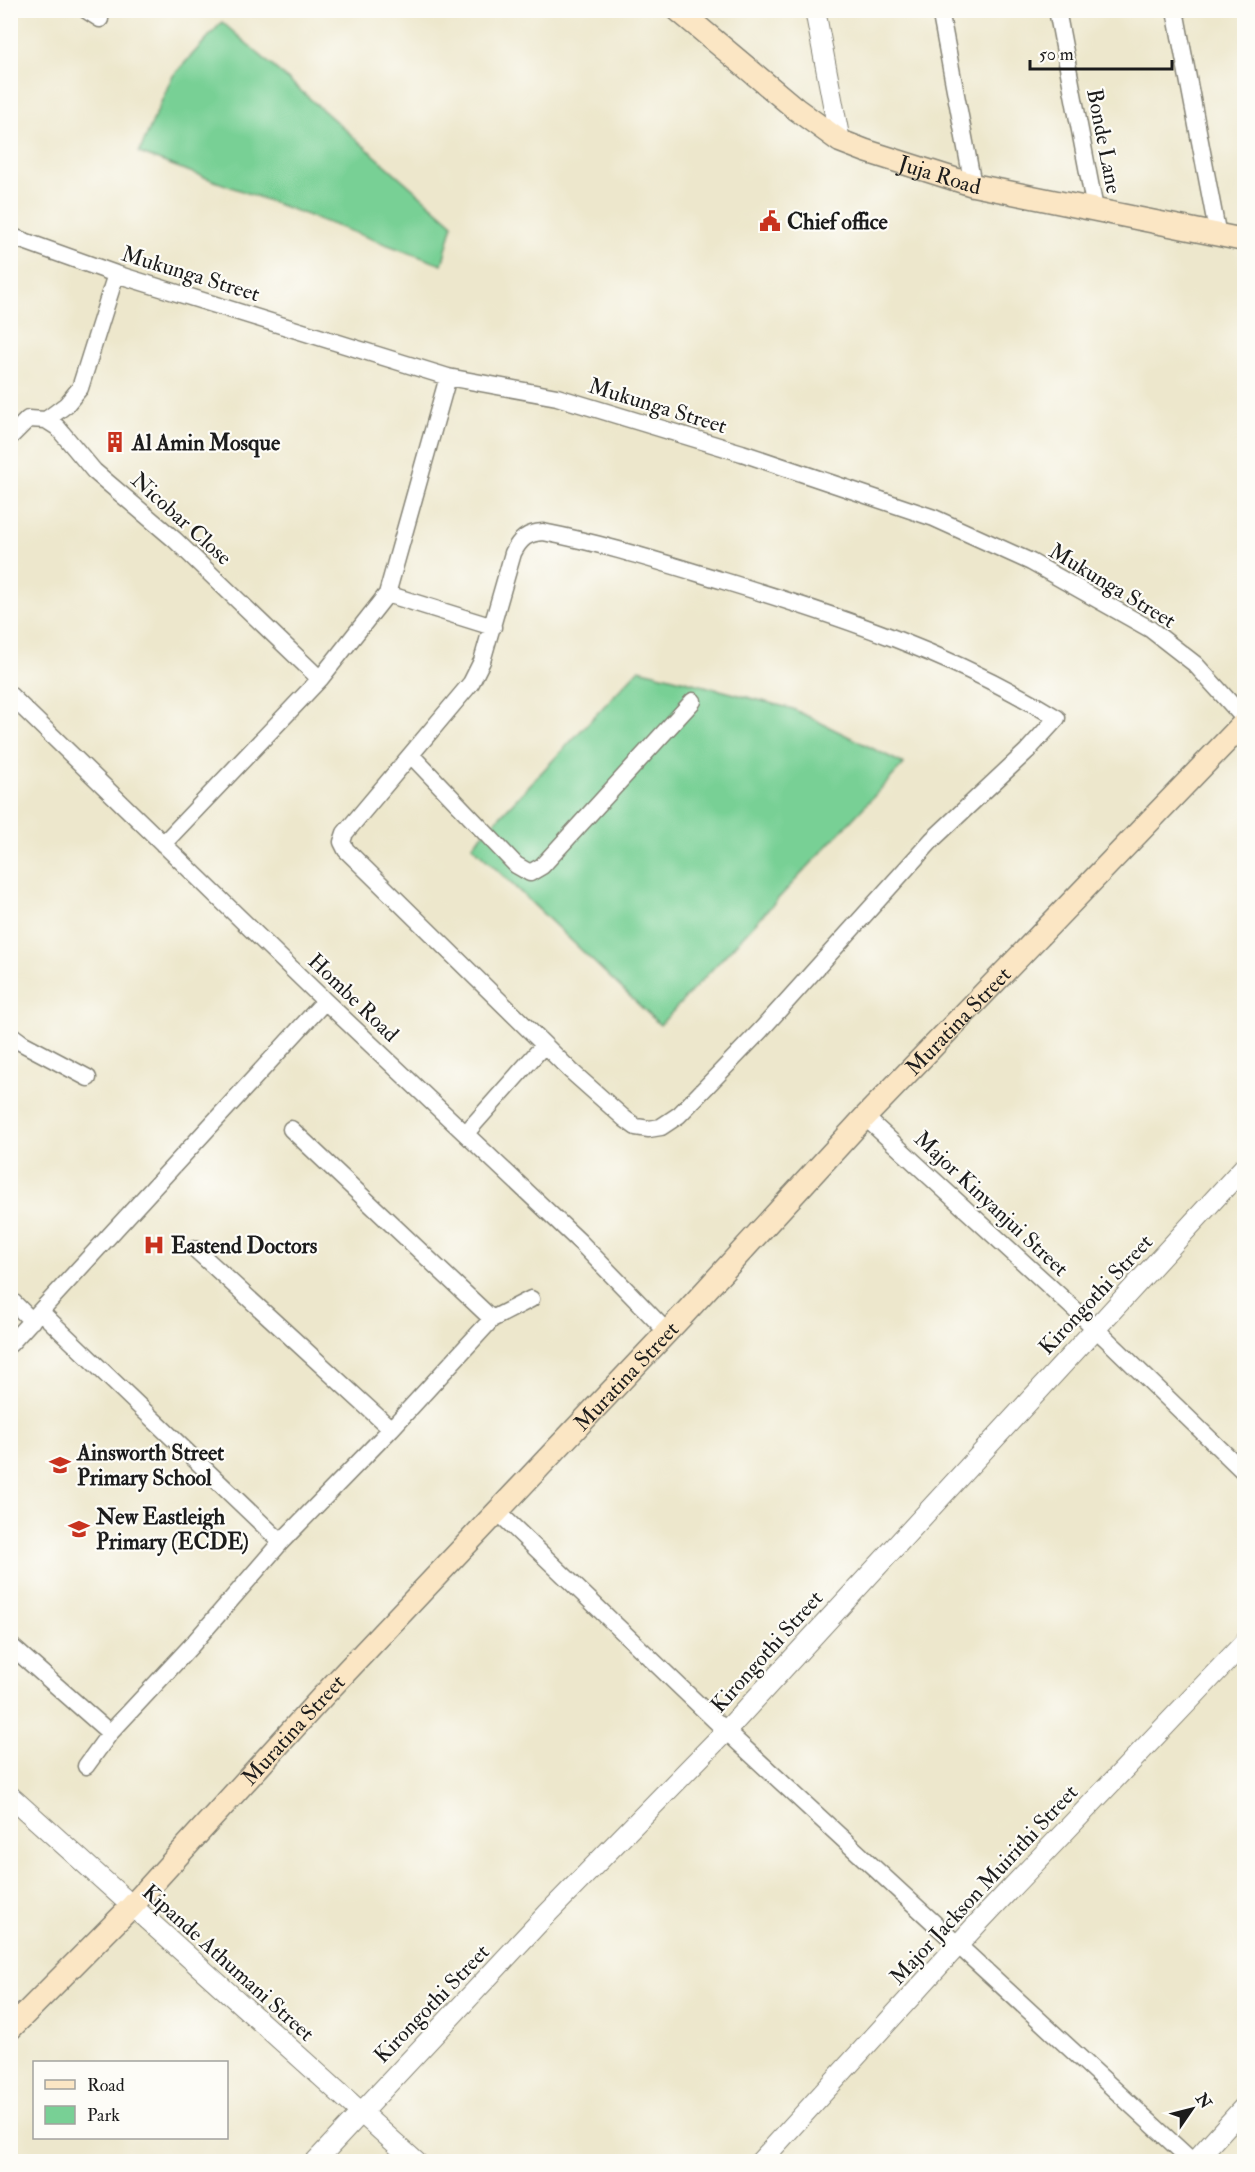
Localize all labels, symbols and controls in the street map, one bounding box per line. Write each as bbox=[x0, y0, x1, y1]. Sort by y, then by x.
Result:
scale bar bbox=[1030, 33, 1172, 71]
text: 50 m bbox=[1039, 43, 1074, 66]
street label: Bonde Lane bbox=[1080, 86, 1128, 196]
street label: Juja Road bbox=[894, 149, 983, 201]
place label: Chief office bbox=[787, 208, 889, 236]
public building icon: Chief office bbox=[758, 209, 782, 233]
street label: Mukunga Street bbox=[118, 240, 263, 308]
street label: Mukunga Street bbox=[585, 372, 730, 440]
place label: Al Amin Mosque bbox=[131, 429, 281, 458]
building icon: Al Amin Mosque bbox=[103, 430, 127, 454]
street label: Nicobar Close bbox=[125, 466, 238, 571]
street label: Mukunga Street bbox=[1044, 537, 1181, 635]
street label: Hombe Road bbox=[302, 947, 405, 1048]
street label: Muratina Street bbox=[900, 961, 1017, 1082]
street label: Major Kinyanjui Street bbox=[908, 1125, 1074, 1283]
street label: Kirongothi Street bbox=[1033, 1228, 1159, 1361]
place label: Eastend Doctors bbox=[171, 1232, 318, 1260]
hospital icon: Eastend Doctors bbox=[142, 1233, 166, 1257]
street label: Muratina Street bbox=[568, 1316, 685, 1437]
place label: Ainsworth Street Primary School bbox=[76, 1439, 225, 1493]
school or university icon: Ainsworth Street Primary School bbox=[48, 1453, 72, 1477]
place label: New Eastleigh Primary (ECDE) bbox=[95, 1503, 249, 1557]
school or university icon: New Eastleigh Primary (ECDE) bbox=[67, 1517, 91, 1541]
street label: Kirongothi Street bbox=[705, 1585, 829, 1719]
street label: Muratina Street bbox=[236, 1669, 351, 1792]
street label: Major Jackson Muirithi Street bbox=[884, 1779, 1084, 1991]
street label: Kipande Athumani Street bbox=[136, 1878, 320, 2048]
street label: Kirongothi Street bbox=[368, 1938, 496, 2069]
legend bbox=[33, 2061, 228, 2139]
text: Road bbox=[87, 2074, 125, 2097]
north arrow bbox=[1162, 2079, 1222, 2139]
text: N bbox=[1191, 2089, 1216, 2113]
text: Park bbox=[87, 2104, 120, 2127]

